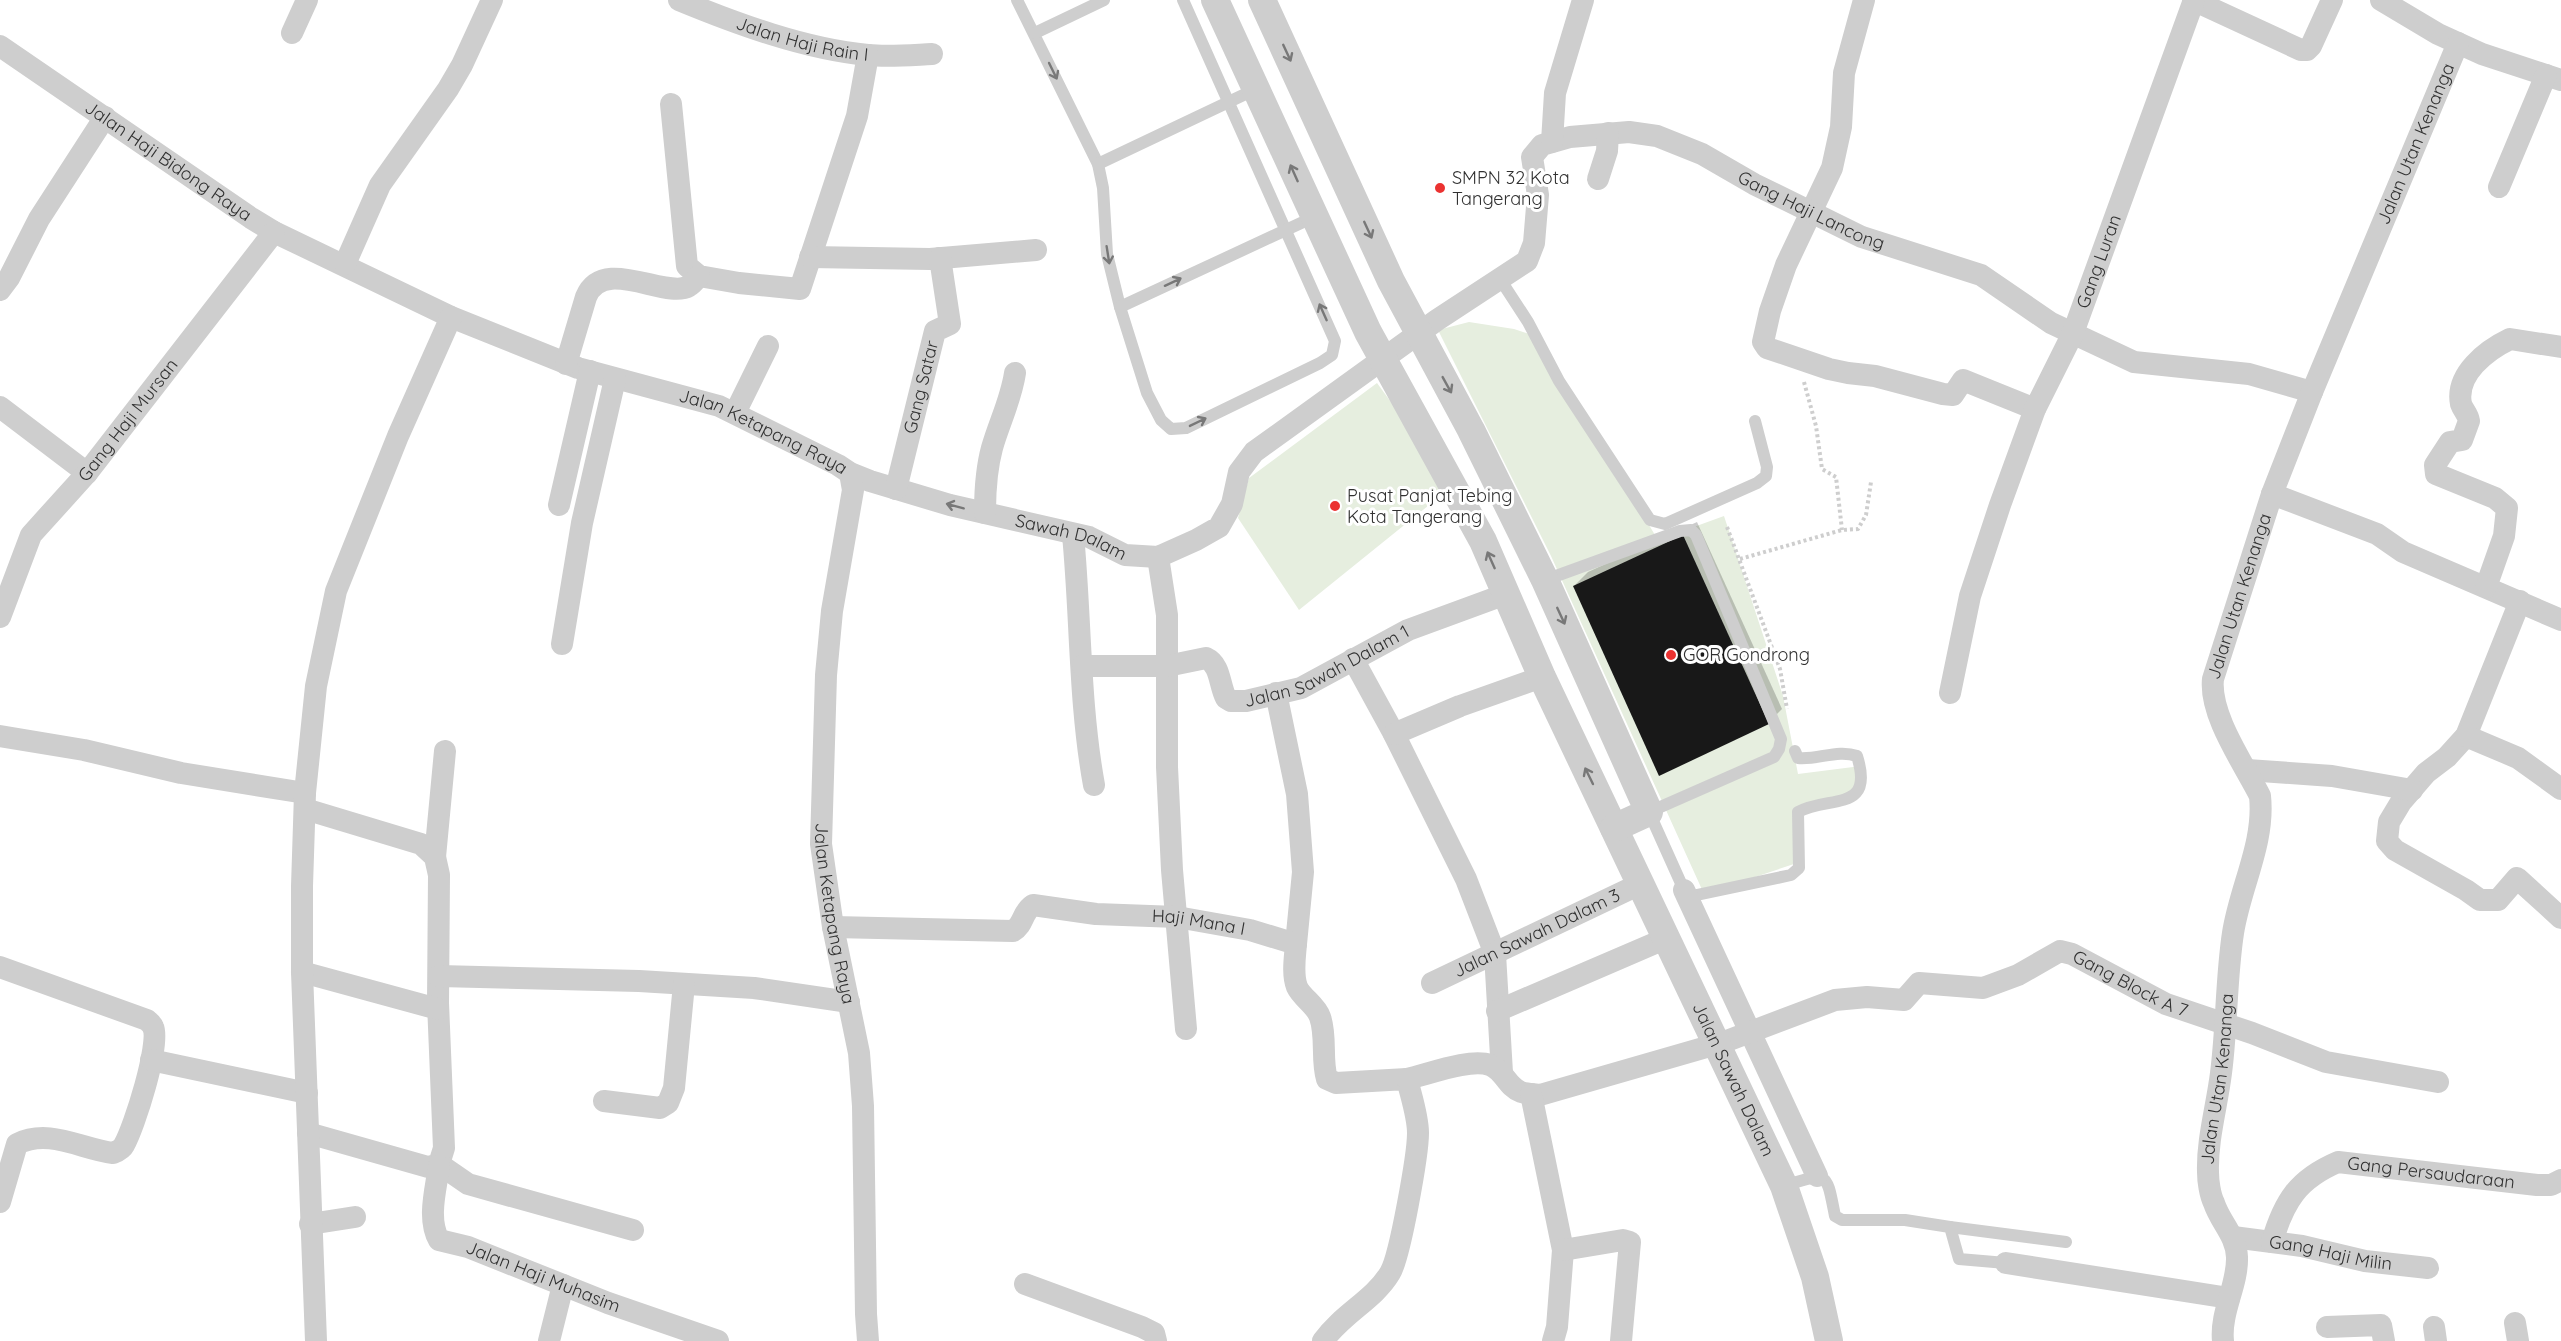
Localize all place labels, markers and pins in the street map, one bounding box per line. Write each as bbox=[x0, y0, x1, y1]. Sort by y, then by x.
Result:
place label: SMPN 32 Kota Tangerang bbox=[1452, 166, 1570, 210]
marker: SMPN 32 Kota Tangerang bbox=[1433, 181, 1447, 195]
place label: Pusat Panjat Tebing Kota Tangerang bbox=[1347, 484, 1512, 528]
marker: Pusat Panjat Tebing Kota Tangerang bbox=[1328, 499, 1342, 513]
place label: GOR Gondrong bbox=[1683, 643, 1810, 666]
marker: GOR Gondrong bbox=[1664, 648, 1678, 662]

